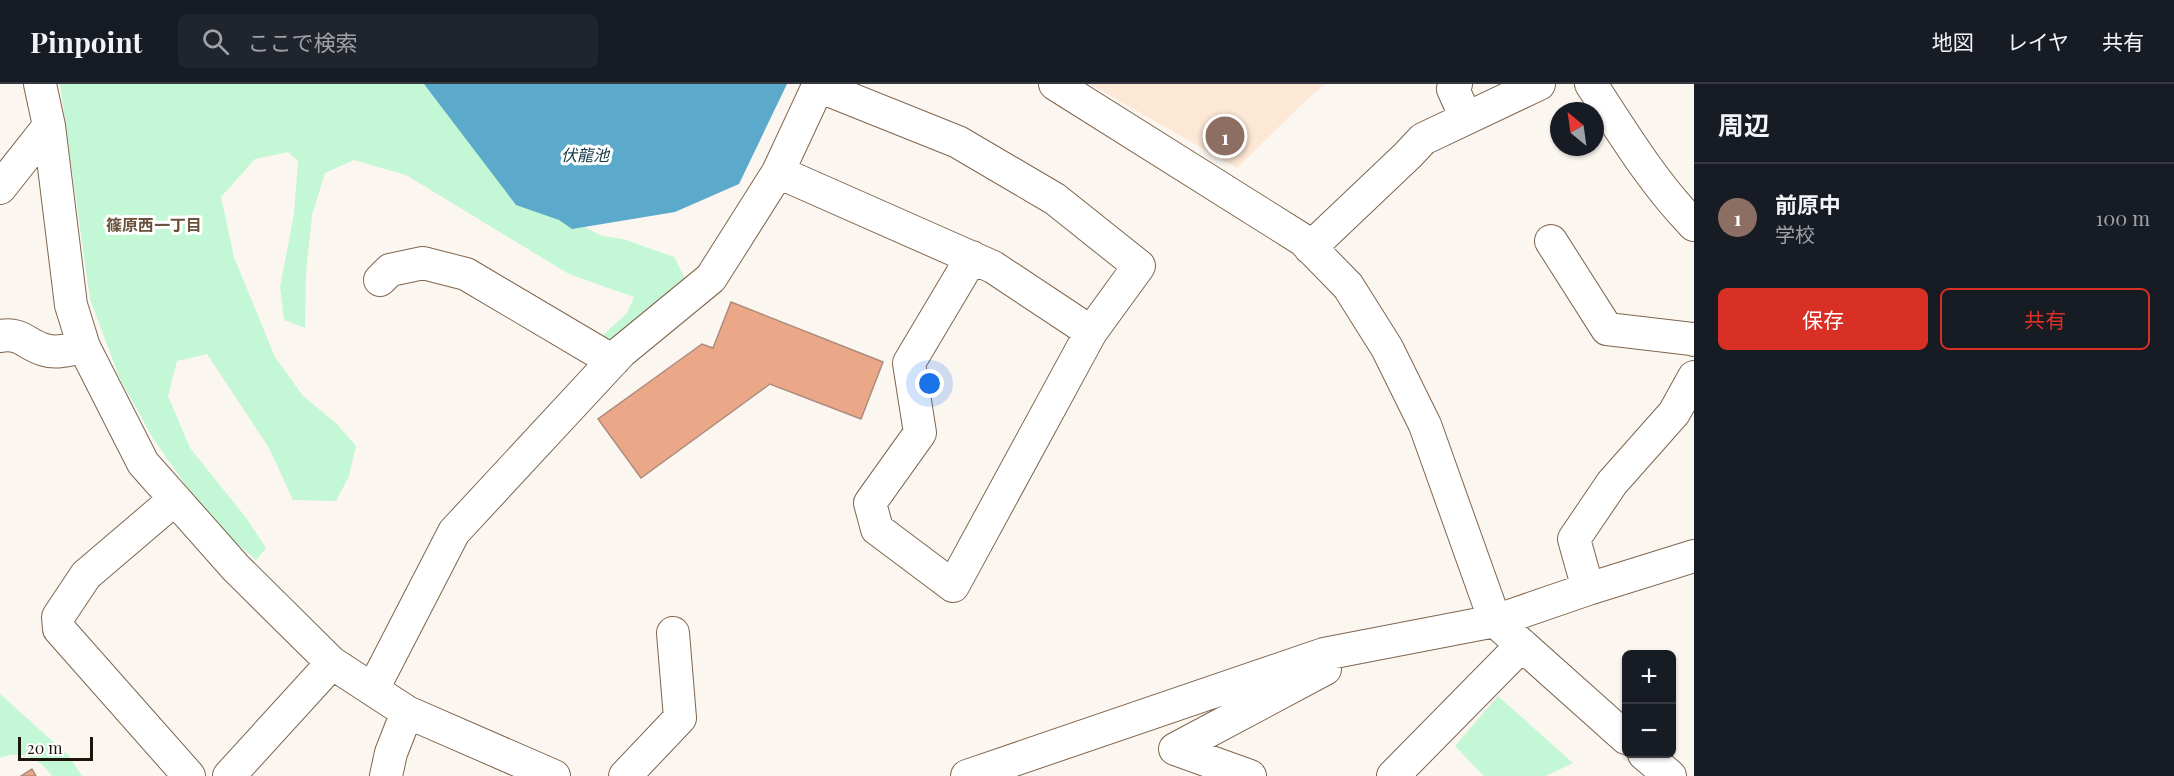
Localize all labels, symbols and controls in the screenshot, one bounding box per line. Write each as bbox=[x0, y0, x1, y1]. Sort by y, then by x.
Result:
search box bbox=[178, 14, 598, 68]
text: Pinpoint bbox=[30, 23, 142, 60]
icon: search bbox=[199, 25, 232, 58]
text: ここで検索 bbox=[247, 27, 357, 57]
text: 地図 bbox=[1932, 27, 1974, 55]
text: レイヤ bbox=[2007, 27, 2069, 55]
text: 共有 bbox=[2102, 27, 2144, 55]
north arrow bbox=[1550, 102, 1604, 156]
text: 周辺 bbox=[1718, 107, 1770, 142]
pin: 1 bbox=[1206, 113, 1244, 158]
water label: 伏龍池 bbox=[561, 144, 611, 165]
text: 前原中 bbox=[1775, 189, 1841, 219]
text: 1 bbox=[1734, 204, 1741, 231]
text: 100 m bbox=[2096, 204, 2150, 231]
district label: 篠原西一丁目 bbox=[106, 214, 202, 235]
text: 学校 bbox=[1775, 220, 1815, 247]
button: 保存 bbox=[1718, 288, 1928, 350]
button: 共有 bbox=[1940, 288, 2150, 350]
your location bbox=[915, 369, 944, 398]
map controls bbox=[1622, 650, 1676, 758]
button: + bbox=[1622, 650, 1676, 704]
button: − bbox=[1622, 704, 1676, 758]
scale bar bbox=[18, 734, 93, 762]
text: 20 m bbox=[27, 737, 62, 758]

